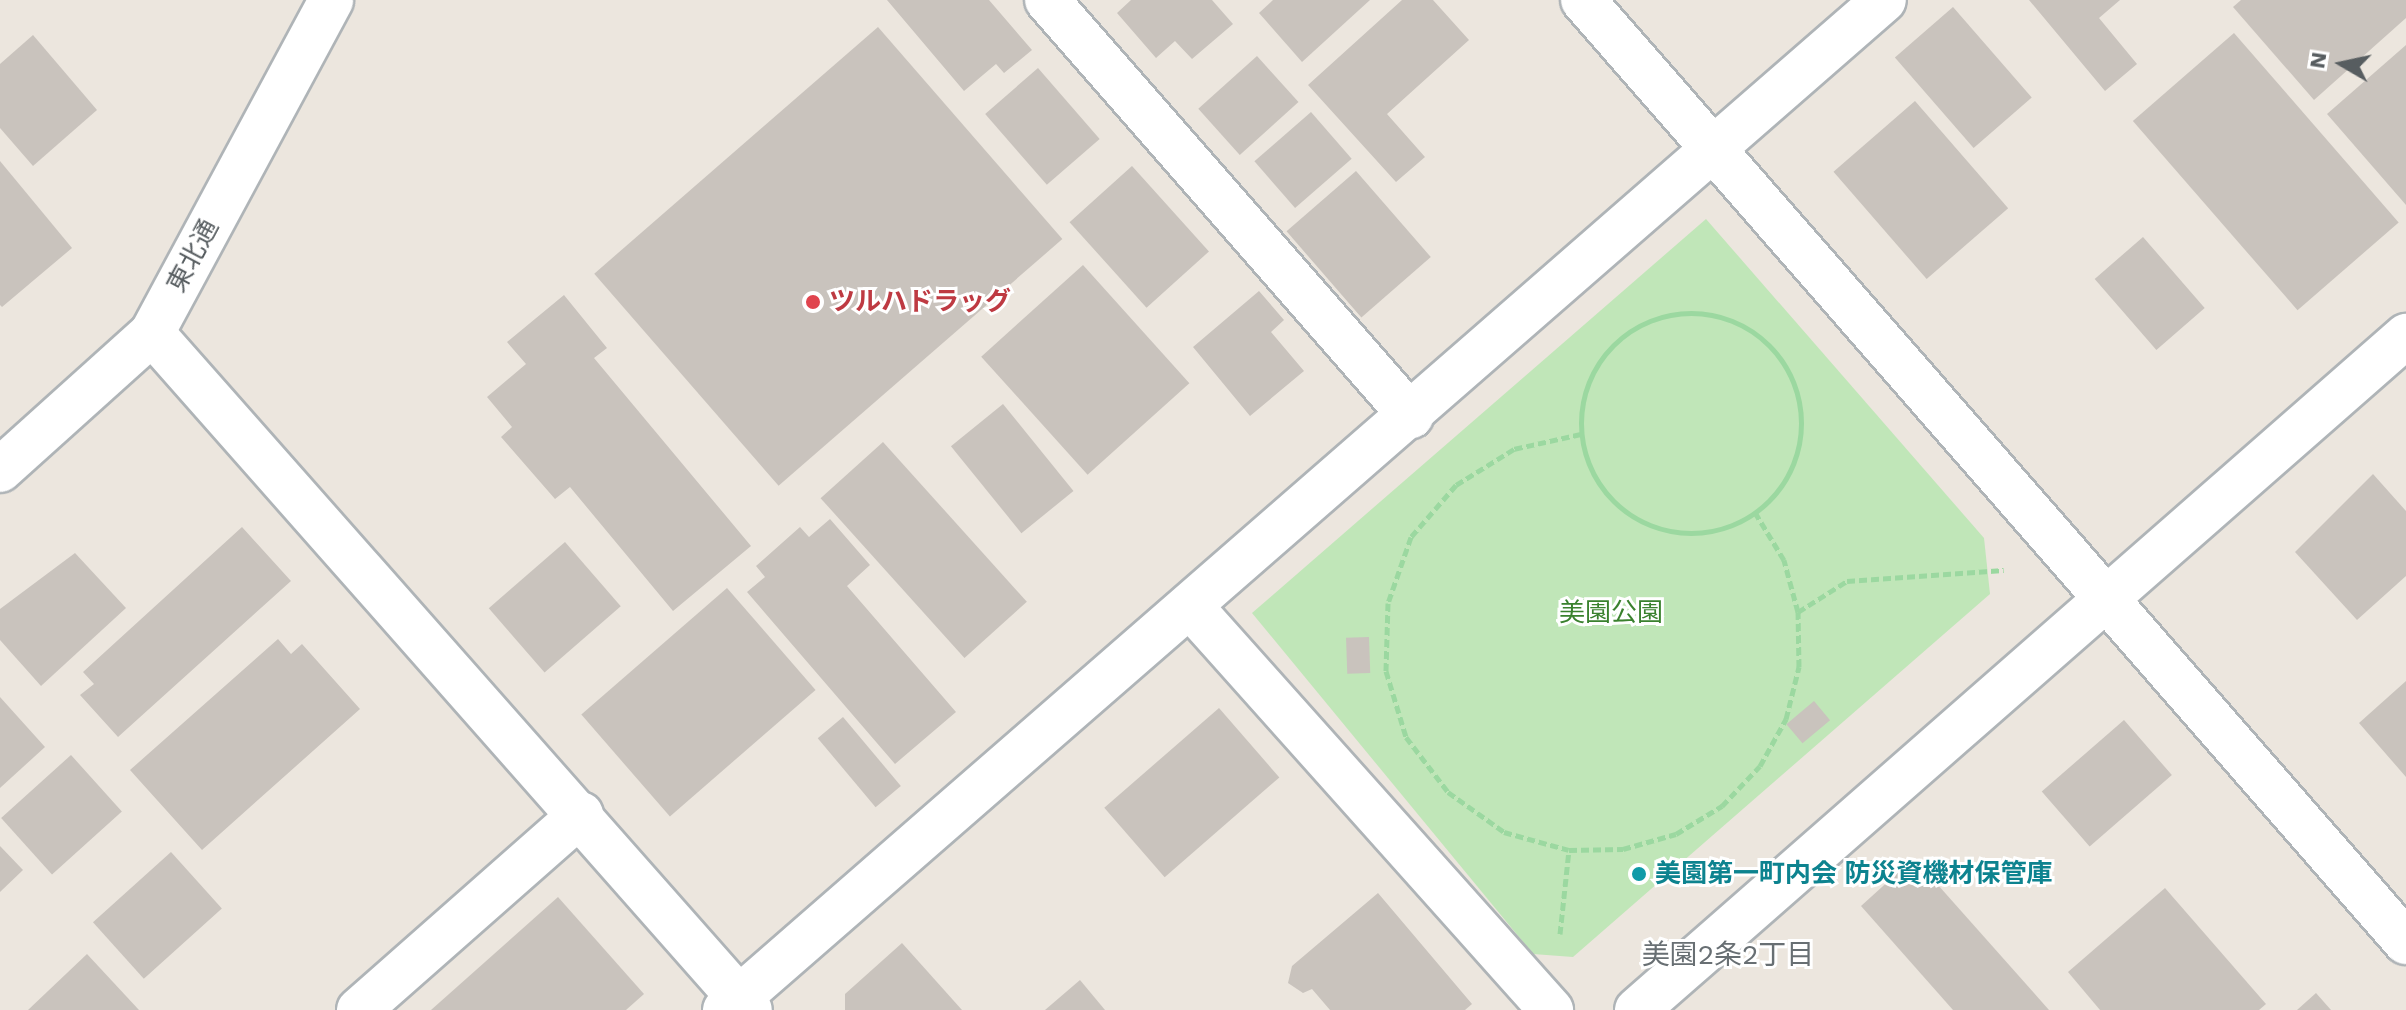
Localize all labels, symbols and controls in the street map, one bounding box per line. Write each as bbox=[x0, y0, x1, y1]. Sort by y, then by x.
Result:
north arrow bbox=[2302, 24, 2382, 104]
text: N bbox=[2304, 50, 2331, 70]
street label: 東北通 bbox=[161, 214, 225, 298]
place label: ツルハドラッグ bbox=[829, 286, 1011, 318]
marker: ツルハドラッグ bbox=[804, 293, 822, 311]
park label: 美園公園 bbox=[1559, 597, 1663, 629]
place label: 美園第一町内会 防災資機材保管庫 bbox=[1655, 858, 2052, 890]
marker: 美園第一町内会 防災資機材保管庫 bbox=[1630, 865, 1648, 883]
district label: 美園2条2丁目 bbox=[1642, 938, 1814, 972]

